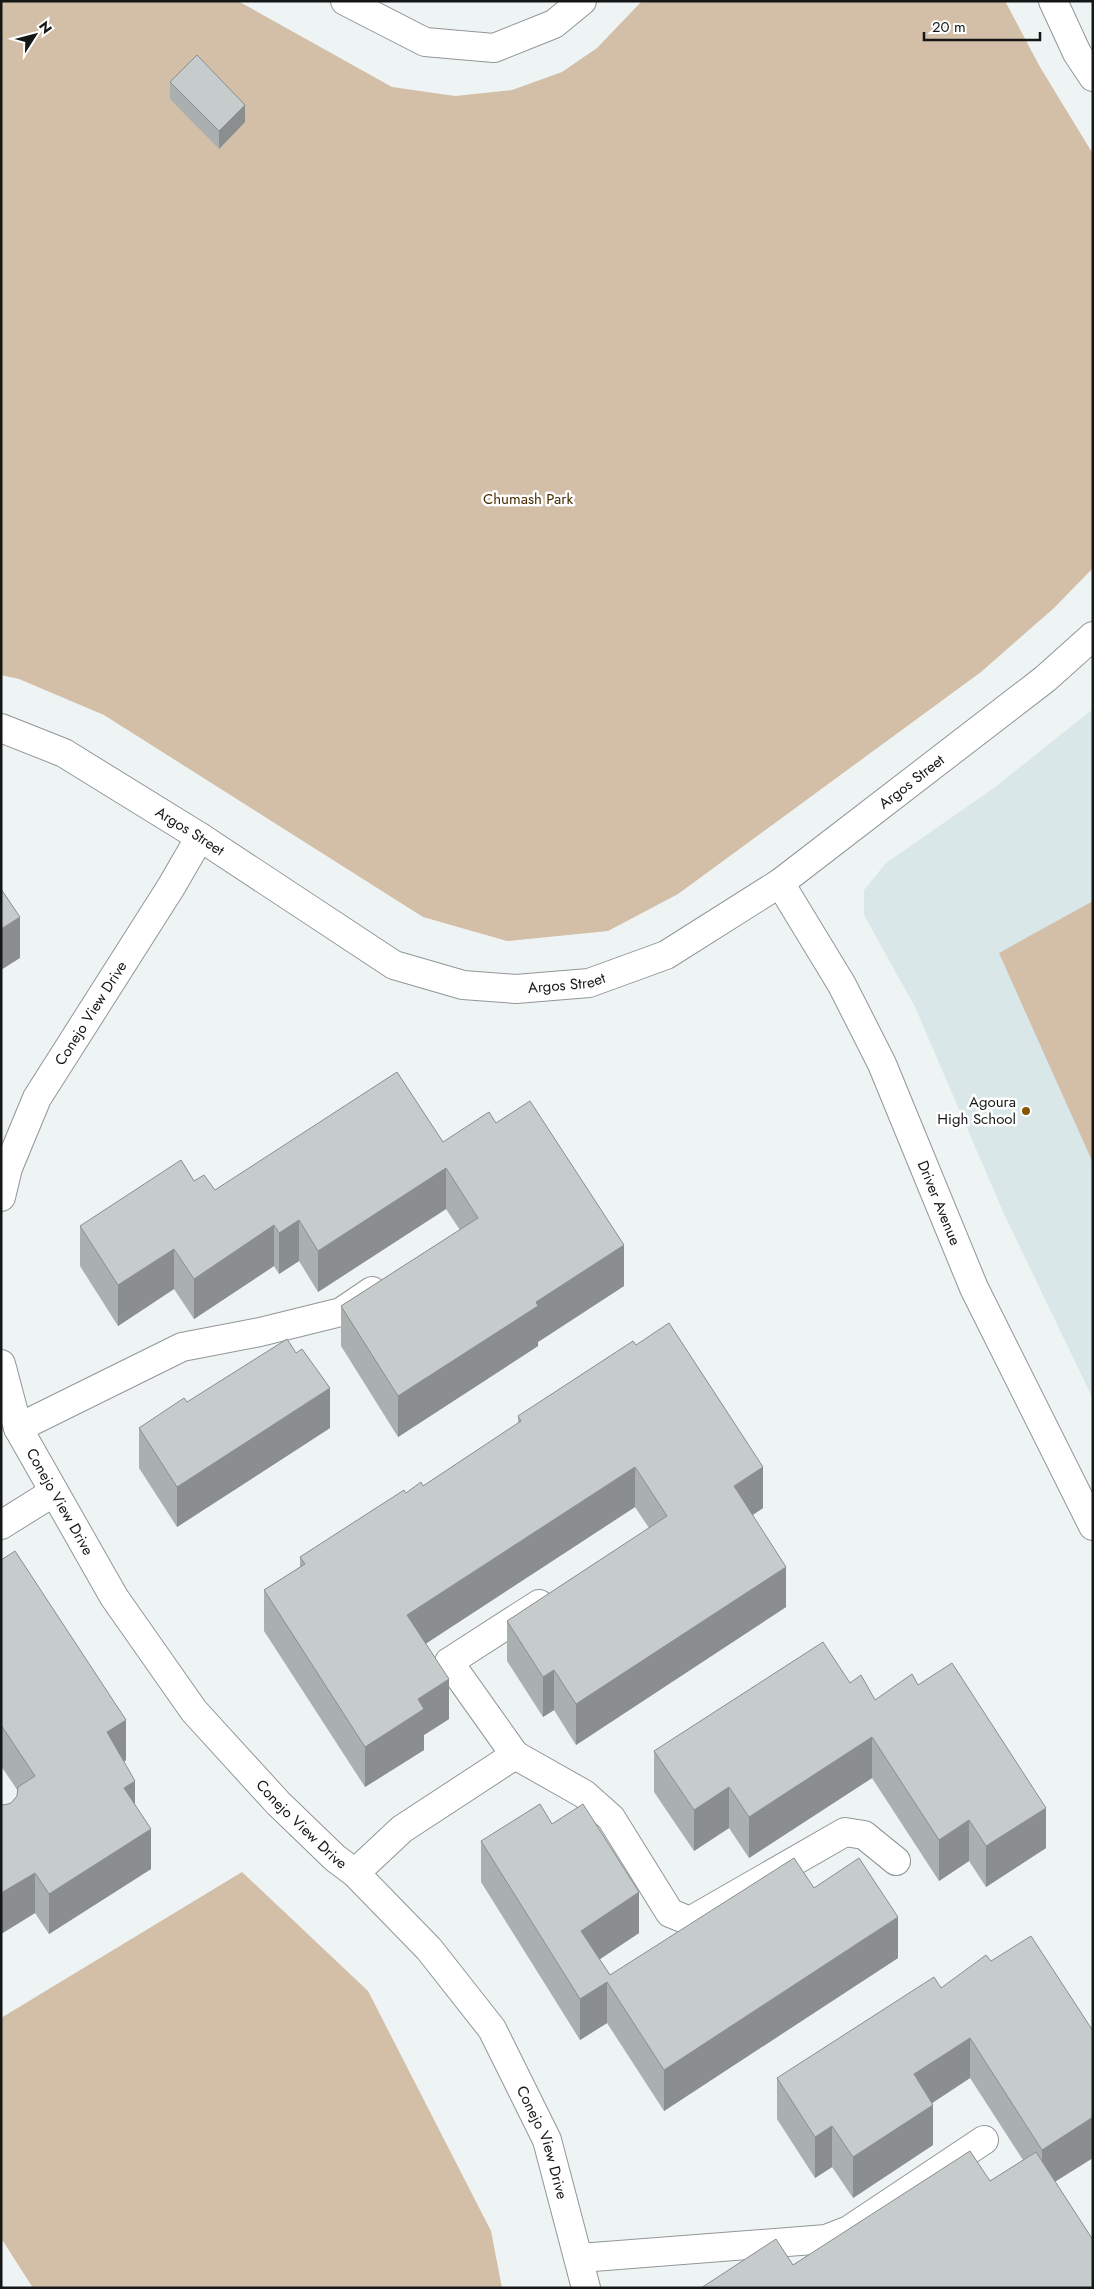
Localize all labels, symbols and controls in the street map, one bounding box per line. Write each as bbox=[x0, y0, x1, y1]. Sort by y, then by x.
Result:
north arrow bbox=[10, 10, 60, 60]
scale bar bbox=[924, 10, 1040, 42]
text: 20 m bbox=[932, 16, 966, 38]
text: N bbox=[34, 17, 57, 38]
park label: Chumash Park bbox=[483, 488, 573, 510]
street label: Argos Street bbox=[874, 749, 949, 814]
street label: Argos Street bbox=[151, 801, 229, 861]
street label: Conejo View Drive bbox=[49, 956, 132, 1070]
street label: Argos Street bbox=[527, 967, 609, 999]
place label: Agoura High School bbox=[937, 1091, 1016, 1130]
marker: Agoura High School bbox=[1020, 1105, 1032, 1117]
street label: Driver Avenue bbox=[912, 1157, 966, 1249]
street label: Conejo View Drive bbox=[21, 1444, 99, 1560]
street label: Conejo View Drive bbox=[251, 1775, 352, 1874]
street label: Conejo View Drive bbox=[511, 2082, 573, 2202]

